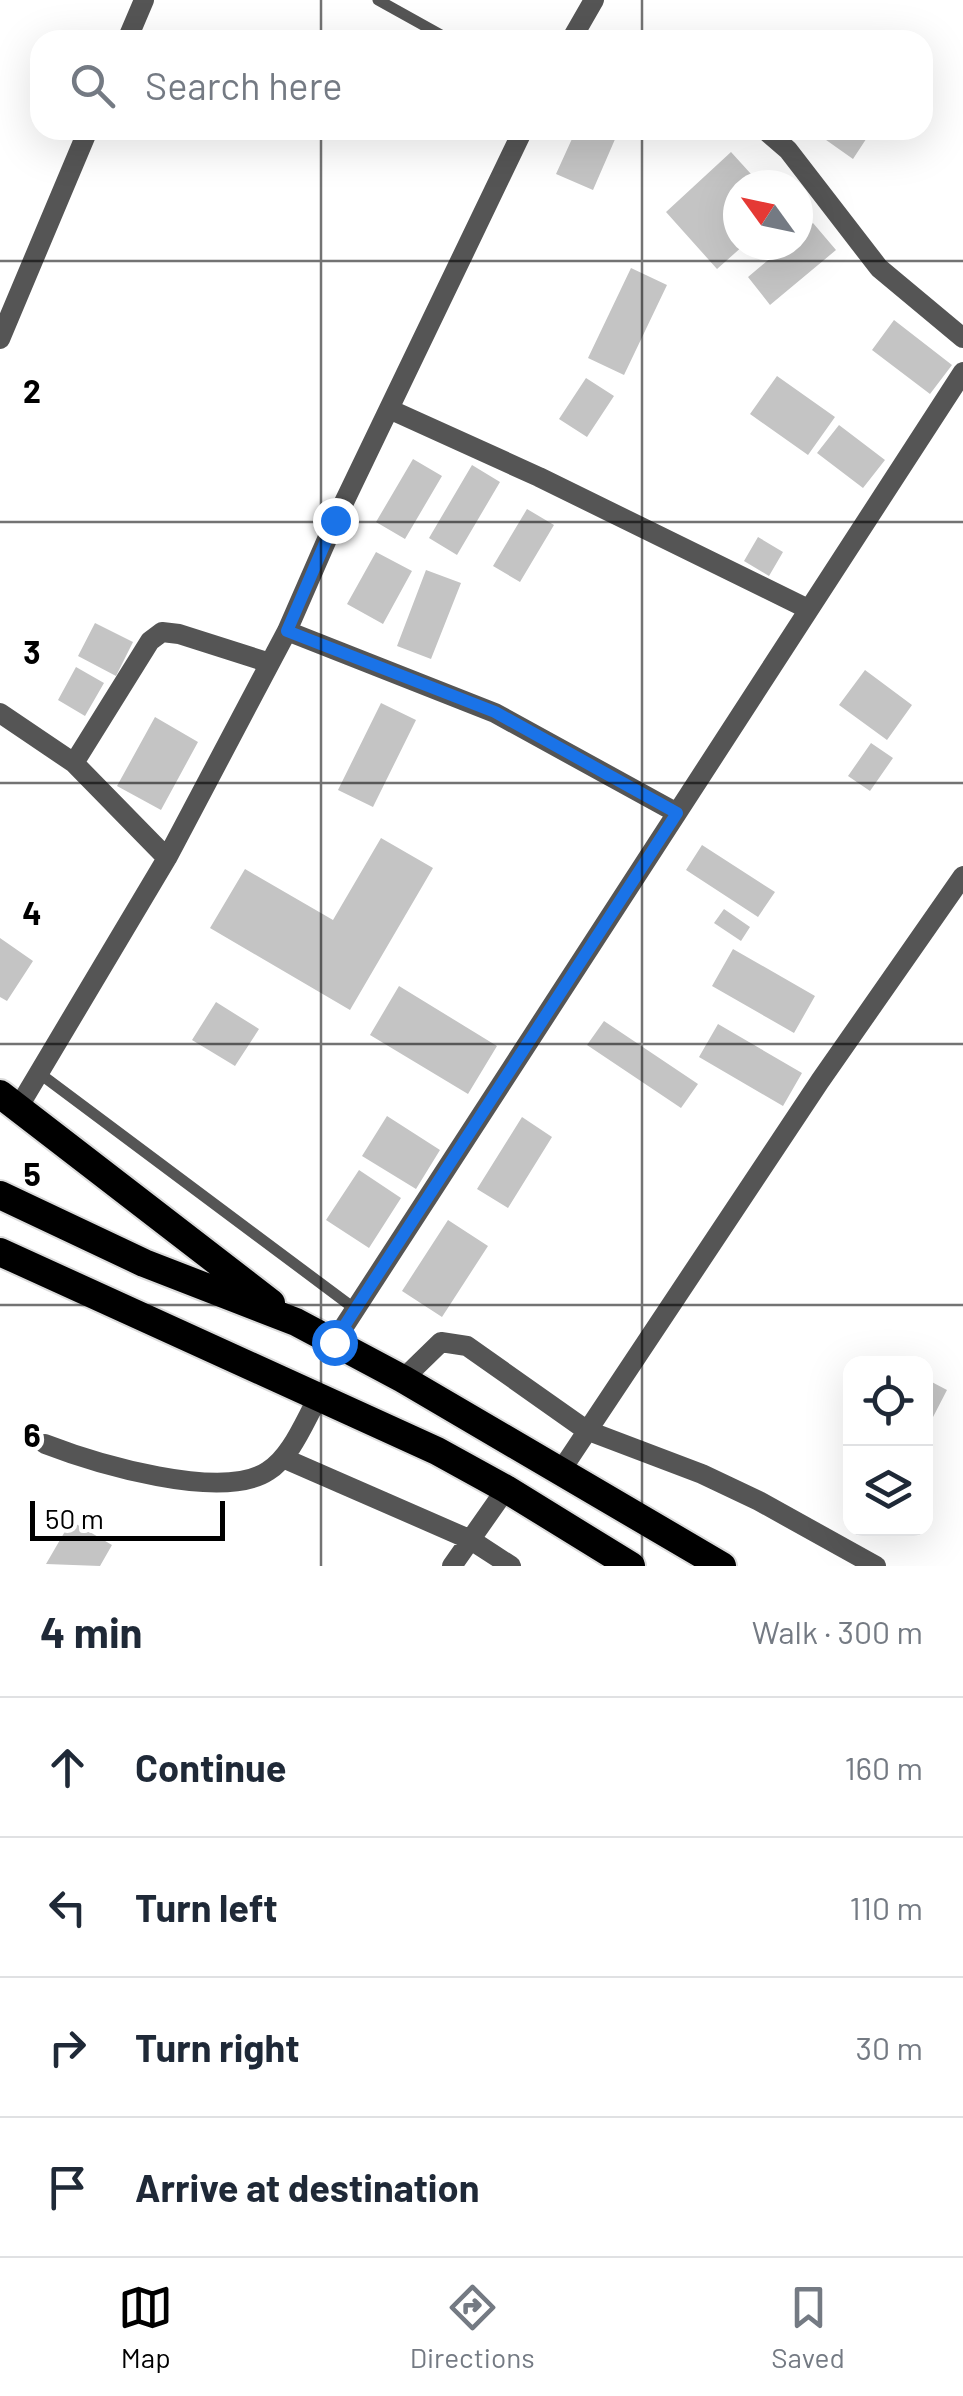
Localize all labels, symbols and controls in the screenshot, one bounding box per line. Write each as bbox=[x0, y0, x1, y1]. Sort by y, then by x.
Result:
search box bbox=[30, 30, 933, 140]
icon: search bbox=[65, 58, 120, 113]
text: Search here bbox=[145, 62, 343, 108]
north arrow bbox=[723, 170, 813, 260]
text: 2 bbox=[23, 371, 41, 409]
route end bbox=[313, 498, 359, 544]
text: 3 bbox=[23, 632, 41, 670]
text: 4 bbox=[22, 893, 42, 931]
text: 5 bbox=[23, 1154, 41, 1192]
route start bbox=[312, 1320, 358, 1366]
map controls bbox=[843, 1356, 933, 1536]
button: locate bbox=[843, 1356, 933, 1446]
text: 6 bbox=[23, 1415, 41, 1453]
button: layers bbox=[843, 1446, 933, 1536]
scale bar bbox=[30, 1496, 225, 1540]
text: 50 m bbox=[45, 1501, 104, 1535]
text: 4 min bbox=[40, 1606, 143, 1656]
text: Walk · 300 m bbox=[752, 1612, 923, 1650]
icon: ahead bbox=[40, 1740, 95, 1795]
text: Continue bbox=[135, 1744, 286, 1790]
text: 160 m bbox=[844, 1748, 923, 1786]
icon: left bbox=[40, 1880, 95, 1935]
text: Turn left bbox=[135, 1884, 278, 1930]
text: 110 m bbox=[850, 1888, 923, 1926]
icon: right bbox=[40, 2020, 95, 2075]
text: Turn right bbox=[135, 2024, 300, 2070]
text: 30 m bbox=[856, 2028, 923, 2066]
icon: arrive bbox=[40, 2160, 95, 2215]
text: Arrive at destination bbox=[135, 2164, 480, 2210]
tab: Map bbox=[118, 2280, 173, 2374]
tab: Directions bbox=[410, 2280, 535, 2374]
tab: Saved bbox=[771, 2280, 845, 2374]

